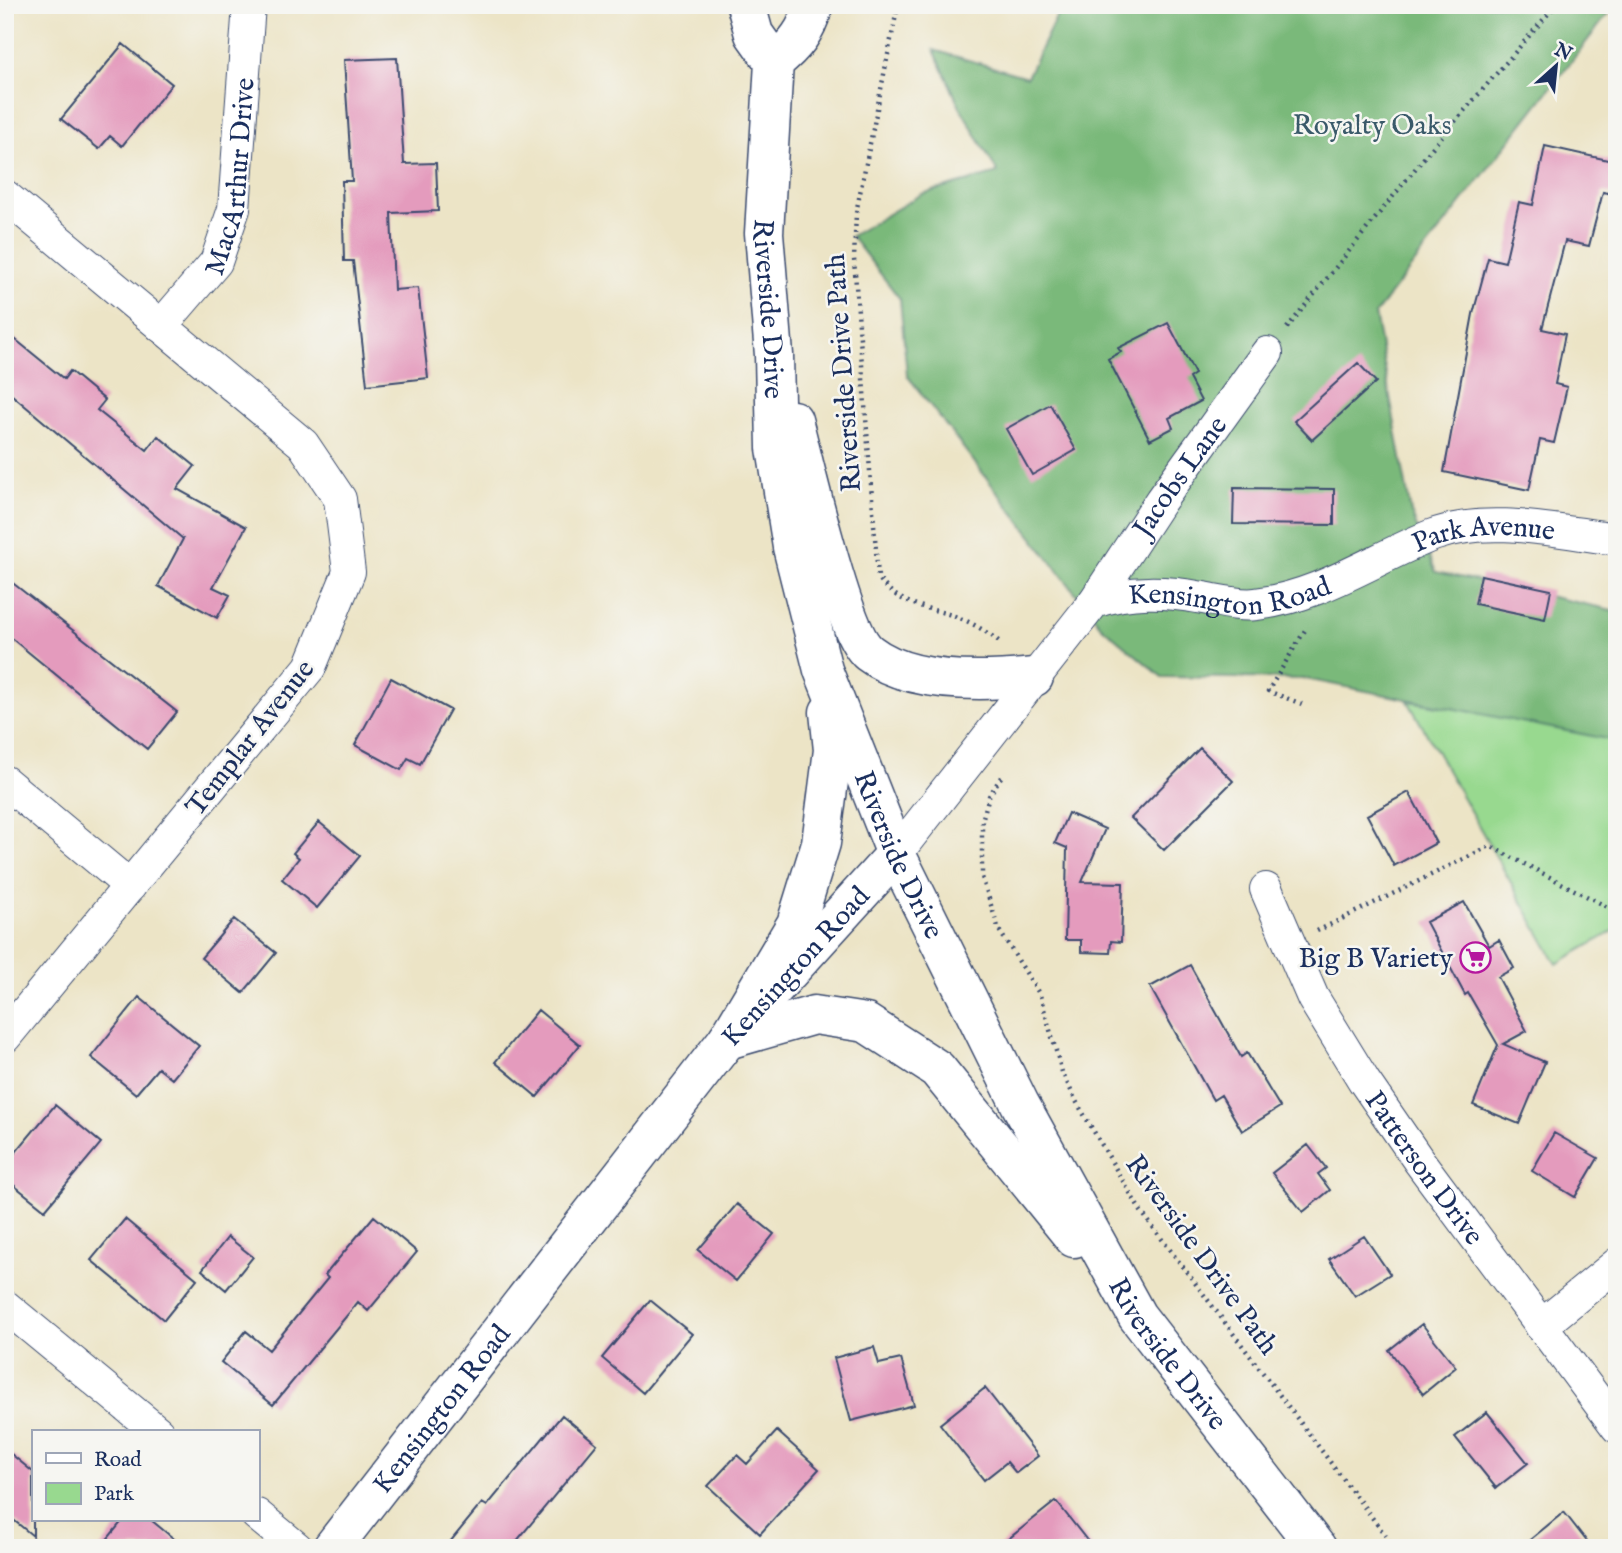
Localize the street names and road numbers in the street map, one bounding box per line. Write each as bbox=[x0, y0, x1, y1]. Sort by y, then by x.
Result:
street label: MacArthur Drive bbox=[198, 76, 264, 280]
street label: Riverside Drive bbox=[744, 218, 790, 400]
street label: Riverside Drive Path bbox=[819, 252, 870, 493]
street label: Jacobs Lane bbox=[1125, 410, 1236, 547]
street label: Park Avenue bbox=[1407, 510, 1557, 562]
street label: Kensington Road bbox=[1127, 570, 1336, 625]
street label: Templar Avenue bbox=[179, 653, 323, 824]
street label: Riverside Drive bbox=[845, 766, 950, 945]
street label: Kensington Road bbox=[715, 880, 878, 1055]
street label: Patterson Drive bbox=[1356, 1085, 1491, 1253]
street label: Riverside Drive Path bbox=[1119, 1147, 1287, 1361]
street label: Riverside Drive bbox=[1105, 1268, 1235, 1434]
street label: Kensington Road bbox=[366, 1318, 519, 1501]

